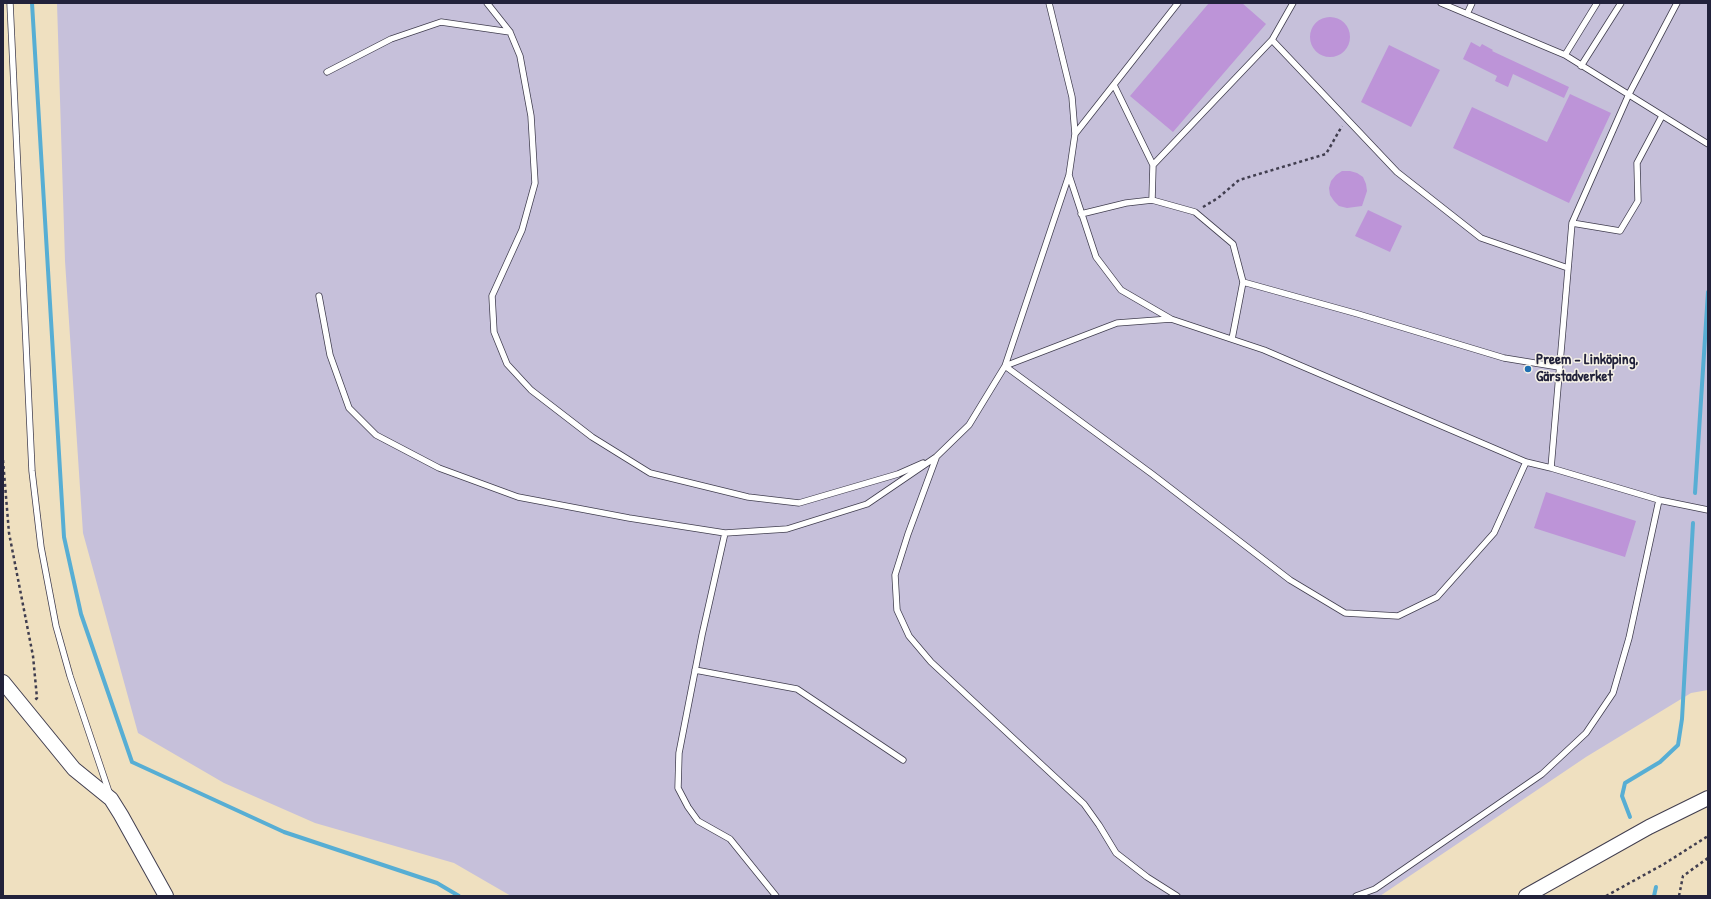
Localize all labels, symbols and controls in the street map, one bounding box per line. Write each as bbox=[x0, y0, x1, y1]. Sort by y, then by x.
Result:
place label: Preem - Linköping, Gärstadverket bbox=[1536, 351, 1638, 386]
marker: Preem - Linköping, Gärstadverket bbox=[1523, 364, 1533, 374]

